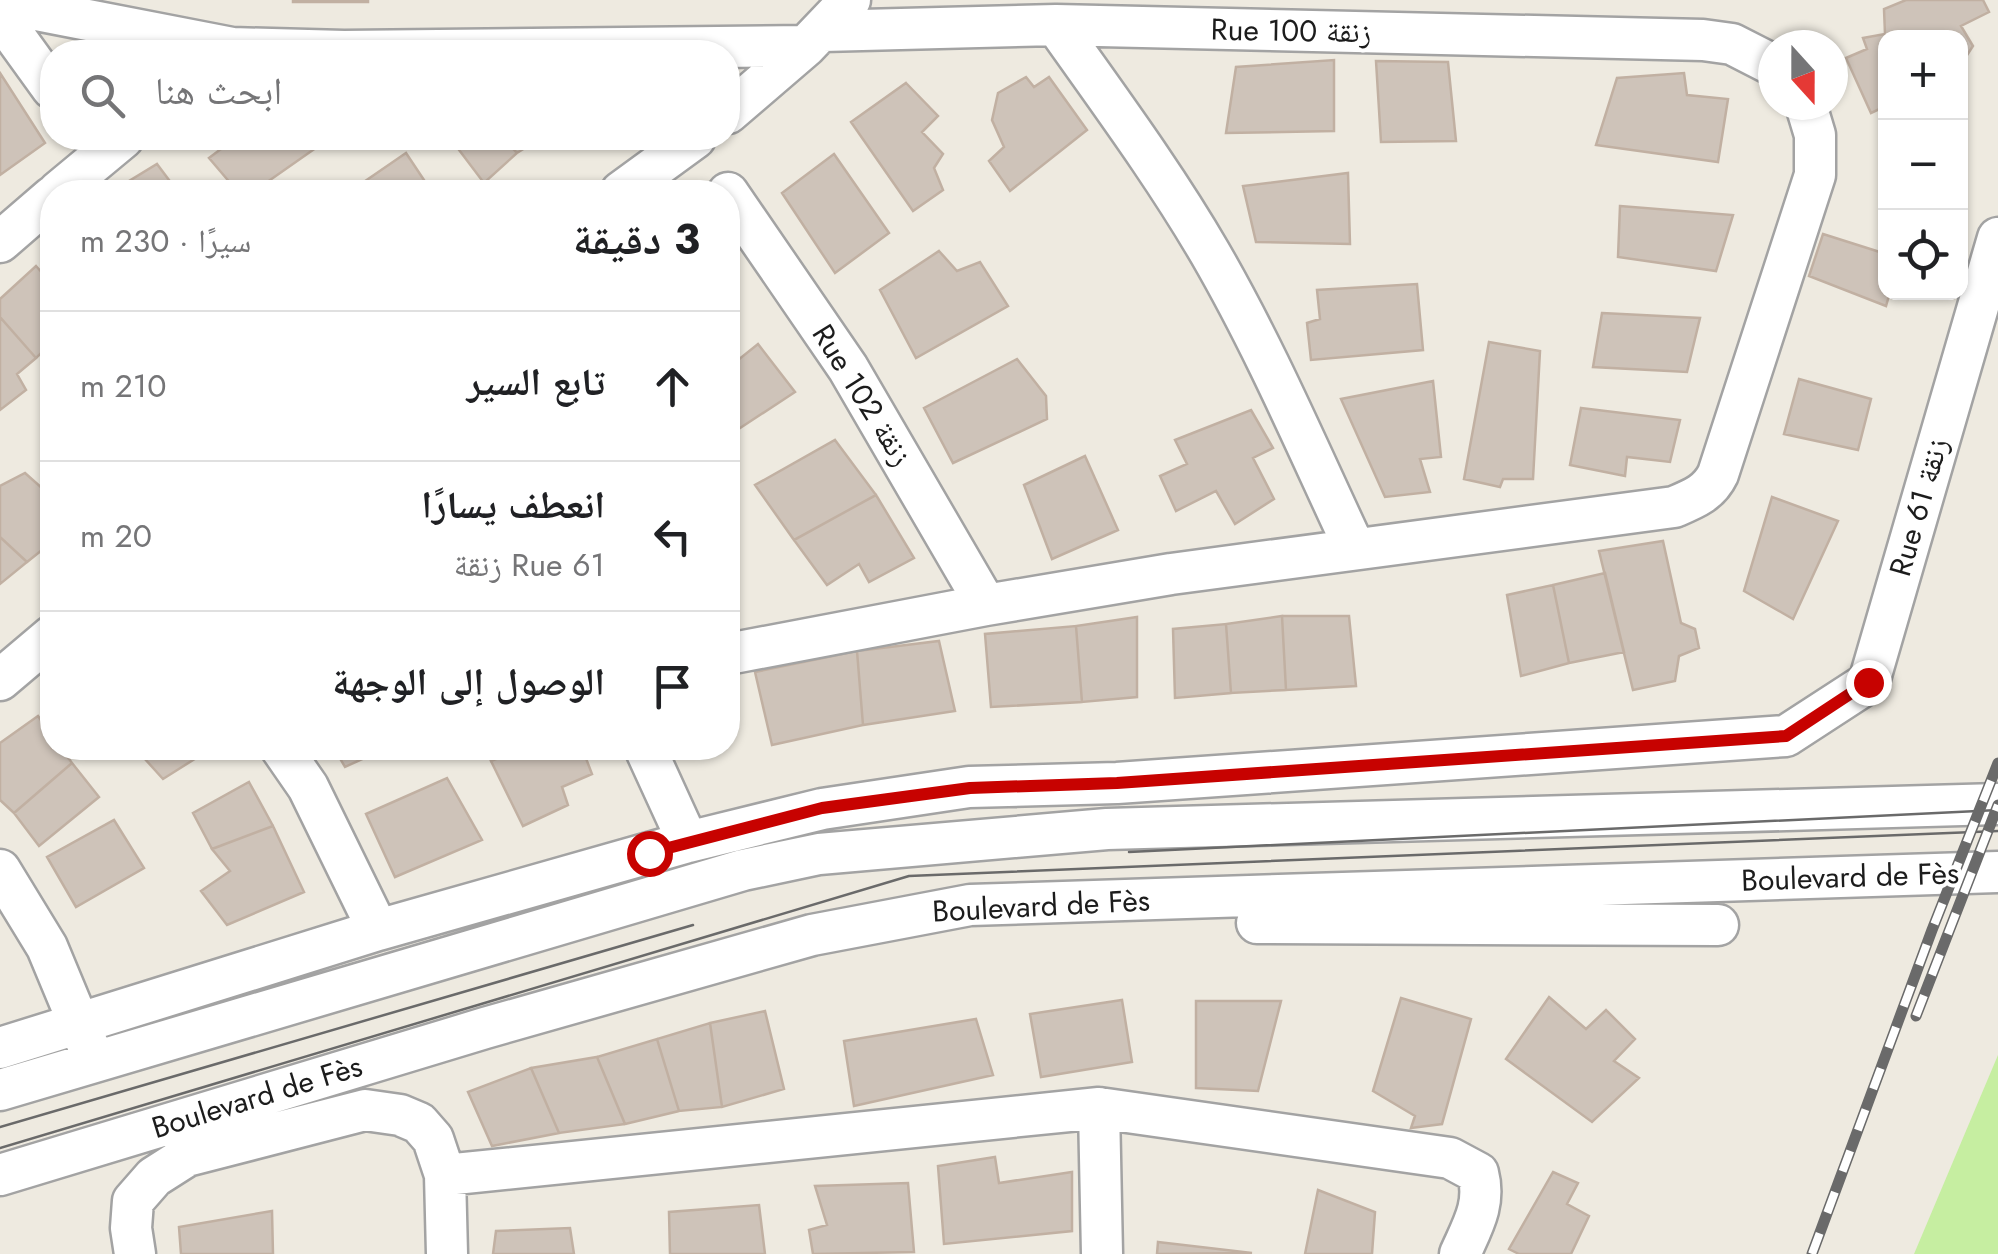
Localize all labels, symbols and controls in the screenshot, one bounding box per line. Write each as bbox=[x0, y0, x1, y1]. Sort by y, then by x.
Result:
street label: Rue 100 زنقة bbox=[1210, 8, 1372, 53]
north arrow bbox=[1758, 30, 1848, 120]
map controls bbox=[1878, 30, 1968, 300]
button: + bbox=[1878, 30, 1968, 120]
search box bbox=[40, 40, 740, 150]
text: ابحث هنا bbox=[155, 63, 282, 118]
icon: search bbox=[75, 68, 130, 123]
button: − bbox=[1878, 120, 1968, 210]
text: 3 دقيقة bbox=[573, 209, 700, 270]
button: locate bbox=[1878, 210, 1968, 300]
text: سيرًا · 230 m bbox=[80, 218, 251, 264]
street label: Rue 102 زنقة bbox=[802, 316, 923, 474]
text: تابع السير bbox=[467, 354, 605, 409]
icon: ahead bbox=[645, 359, 700, 414]
text: 210 m bbox=[80, 363, 166, 409]
street label: Rue 61 زنقة bbox=[1878, 433, 1959, 581]
text: انعطف يسارًا bbox=[421, 477, 605, 532]
icon: left bbox=[645, 509, 700, 564]
text: 20 m bbox=[80, 513, 152, 559]
text: Rue 61 زنقة bbox=[454, 542, 605, 588]
text: الوصول إلى الوجهة bbox=[332, 654, 605, 709]
icon: arrive bbox=[645, 659, 700, 714]
route end bbox=[1846, 660, 1892, 706]
route start bbox=[627, 831, 673, 877]
street label: Boulevard de Fès bbox=[1740, 851, 1960, 902]
street label: Boulevard de Fès bbox=[931, 878, 1151, 933]
street label: Boulevard de Fès bbox=[146, 1044, 367, 1149]

